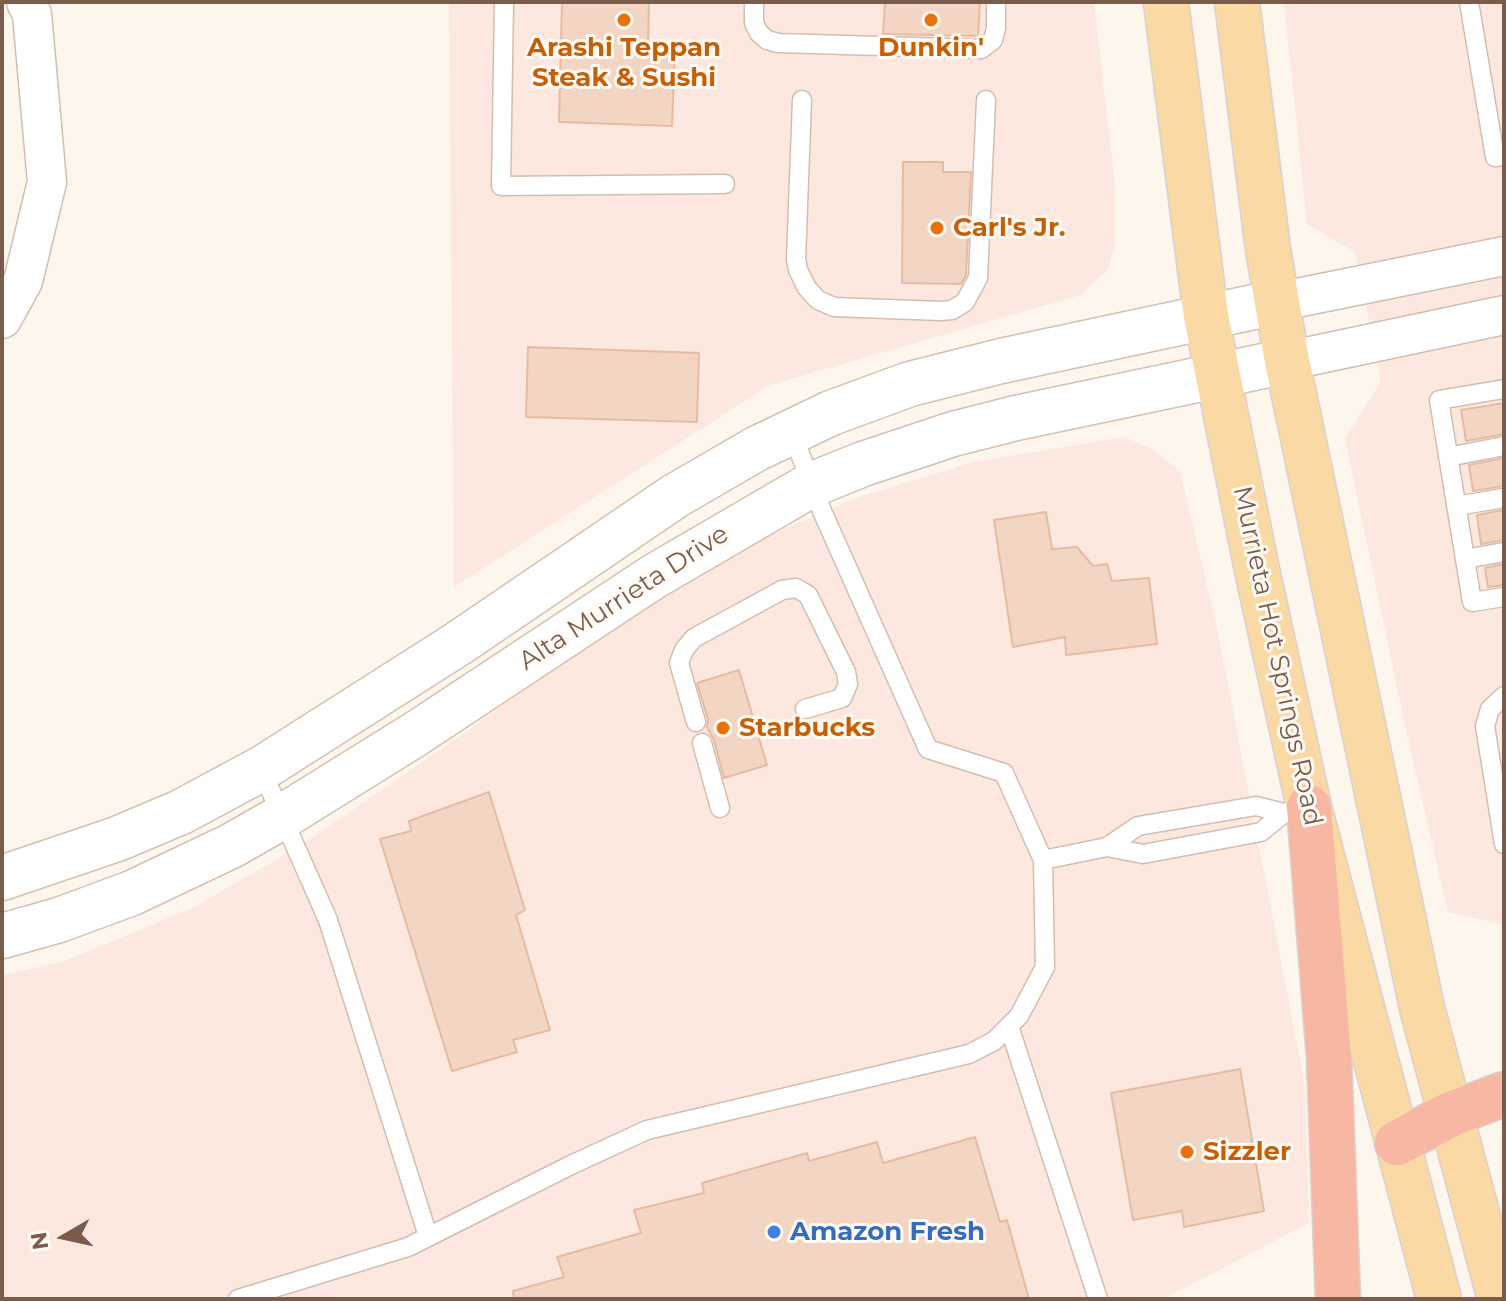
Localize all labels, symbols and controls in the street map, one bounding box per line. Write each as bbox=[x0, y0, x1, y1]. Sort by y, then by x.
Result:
marker: Arashi Teppan Steak & Sushi bbox=[615, 11, 633, 29]
marker: Dunkin' bbox=[922, 11, 940, 29]
place label: Arashi Teppan Steak & Sushi bbox=[527, 32, 721, 94]
place label: Dunkin' bbox=[878, 32, 984, 64]
place label: Carl's Jr. bbox=[953, 212, 1066, 244]
marker: Carl's Jr. bbox=[928, 219, 946, 237]
street label: Murrieta Hot Springs Road bbox=[1226, 483, 1328, 829]
street label: Alta Murrieta Drive bbox=[513, 519, 735, 677]
place label: Starbucks bbox=[739, 712, 875, 744]
marker: Starbucks bbox=[714, 719, 732, 737]
place label: Sizzler bbox=[1203, 1136, 1291, 1168]
marker: Sizzler bbox=[1178, 1143, 1196, 1161]
north arrow bbox=[24, 1197, 104, 1277]
place label: Amazon Fresh bbox=[790, 1216, 985, 1248]
marker: Amazon Fresh bbox=[765, 1223, 783, 1241]
text: N bbox=[25, 1230, 55, 1252]

